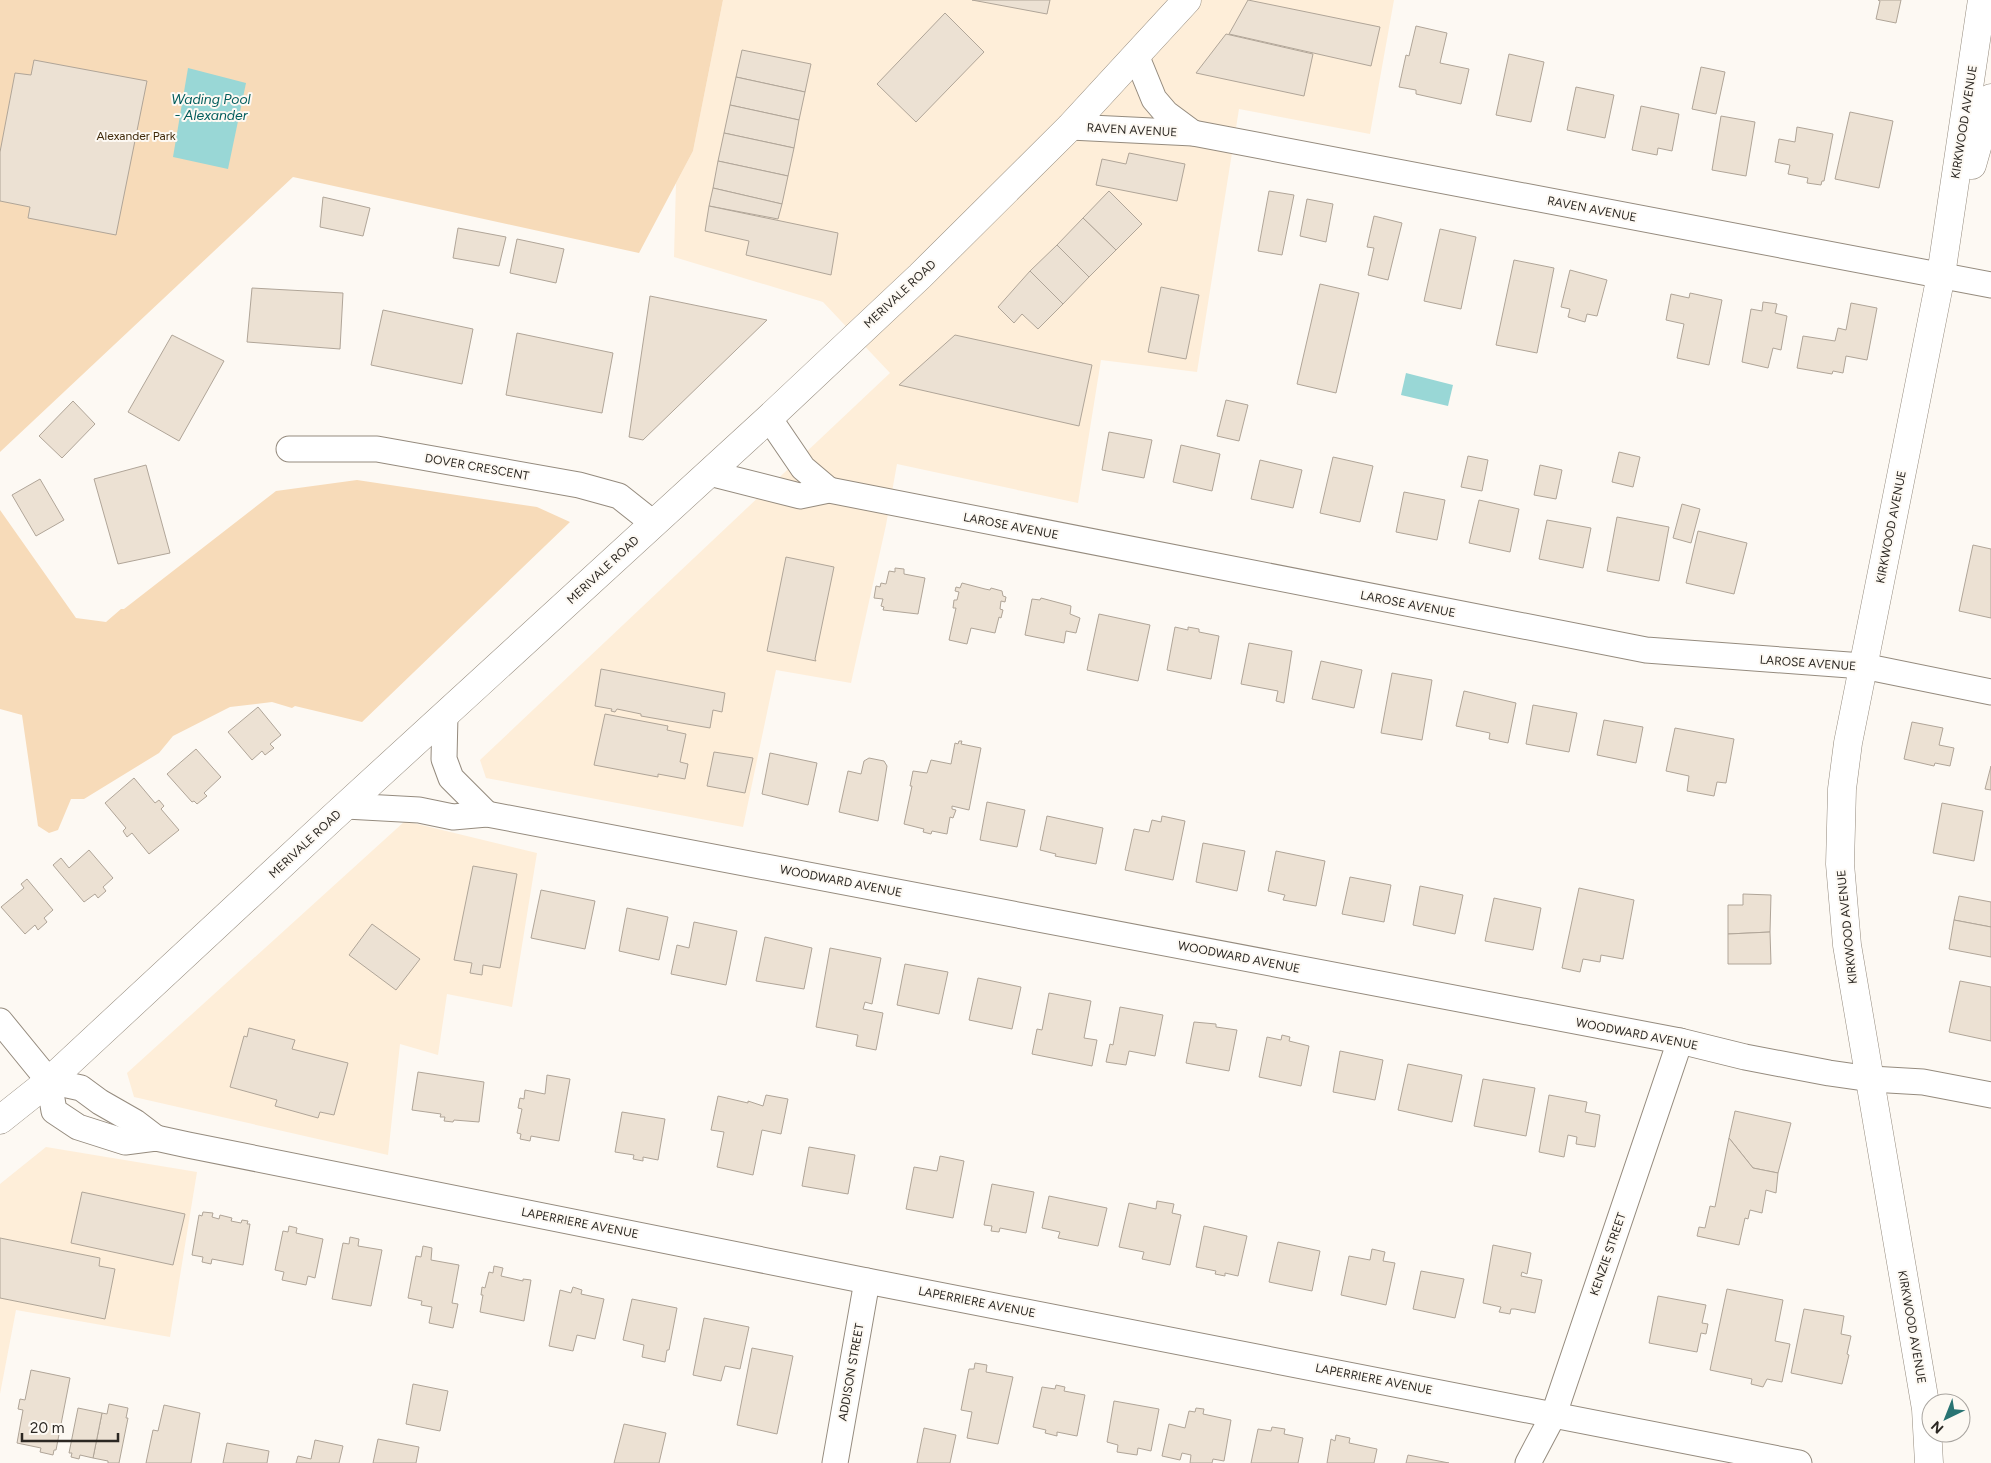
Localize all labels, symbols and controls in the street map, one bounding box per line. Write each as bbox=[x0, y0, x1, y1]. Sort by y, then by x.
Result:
street label: KIRKWOOD AVENUE bbox=[1948, 64, 1980, 180]
water label: Wading Pool - Alexander bbox=[171, 91, 252, 124]
street label: RAVEN AVENUE bbox=[1086, 121, 1178, 139]
park label: Alexander Park bbox=[96, 129, 176, 143]
street label: RAVEN AVENUE bbox=[1546, 193, 1638, 225]
street label: MERIVALE ROAD bbox=[861, 257, 939, 331]
street label: DOVER CRESCENT bbox=[424, 451, 531, 483]
street label: KIRKWOOD AVENUE bbox=[1873, 469, 1909, 585]
street label: LAROSE AVENUE bbox=[962, 510, 1060, 542]
street label: MERIVALE ROAD bbox=[564, 533, 642, 607]
street label: LAROSE AVENUE bbox=[1359, 588, 1457, 620]
street label: LAROSE AVENUE bbox=[1759, 653, 1857, 673]
street label: MERIVALE ROAD bbox=[266, 807, 344, 881]
street label: WOODWARD AVENUE bbox=[779, 862, 903, 900]
street label: KIRKWOOD AVENUE bbox=[1834, 869, 1860, 985]
street label: WOODWARD AVENUE bbox=[1177, 938, 1301, 976]
street label: WOODWARD AVENUE bbox=[1575, 1015, 1699, 1053]
street label: LAPERRIERE AVENUE bbox=[520, 1205, 640, 1241]
street label: KENZIE STREET bbox=[1587, 1210, 1629, 1297]
street label: KIRKWOOD AVENUE bbox=[1895, 1269, 1929, 1385]
street label: LAPERRIERE AVENUE bbox=[917, 1284, 1037, 1320]
street label: ADDISON STREET bbox=[835, 1322, 867, 1422]
street label: LAPERRIERE AVENUE bbox=[1314, 1361, 1434, 1397]
north arrow bbox=[1921, 1393, 1971, 1443]
scale bar bbox=[22, 1410, 119, 1442]
text: N bbox=[1928, 1417, 1947, 1437]
text: 20 m bbox=[30, 1419, 64, 1437]

